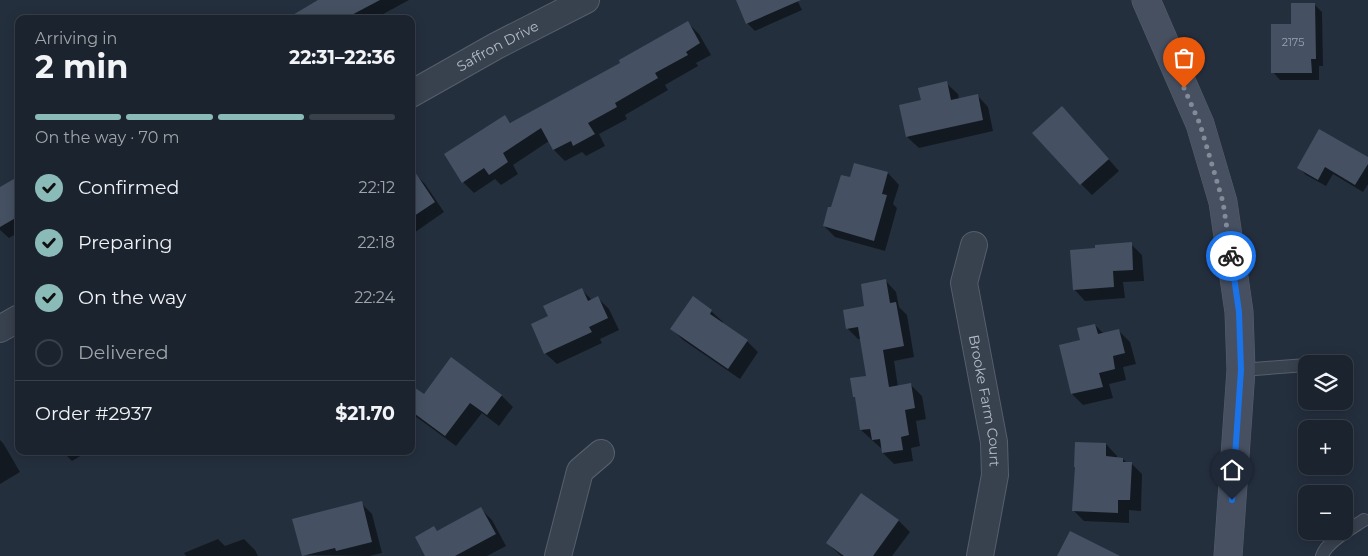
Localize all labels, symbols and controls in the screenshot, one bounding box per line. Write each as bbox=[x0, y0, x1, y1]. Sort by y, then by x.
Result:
street label: Saffron Drive bbox=[453, 17, 542, 75]
text: Arriving in bbox=[35, 29, 117, 48]
house number: 2175 bbox=[1282, 35, 1304, 49]
pin bbox=[1163, 37, 1205, 88]
icon: bag bbox=[1170, 44, 1198, 72]
text: 22:31–22:36 bbox=[289, 46, 395, 69]
text: 2 min bbox=[35, 47, 128, 86]
text: On the way · 70 m bbox=[35, 128, 179, 147]
icon: check bbox=[35, 174, 63, 202]
text: Confirmed bbox=[78, 176, 179, 199]
text: 22:12 bbox=[359, 178, 395, 197]
icon: check bbox=[35, 229, 63, 257]
text: Preparing bbox=[78, 231, 173, 254]
courier bbox=[1206, 231, 1256, 281]
text: 22:18 bbox=[357, 233, 395, 252]
icon: bike bbox=[1217, 242, 1245, 270]
icon: check bbox=[35, 284, 63, 312]
text: On the way bbox=[78, 286, 186, 309]
text: 22:24 bbox=[354, 288, 395, 307]
street label: Brooke Farm Court bbox=[965, 333, 1004, 467]
text: Delivered bbox=[78, 341, 169, 364]
map controls bbox=[1298, 355, 1353, 540]
button: layers bbox=[1298, 355, 1353, 410]
text: Order #2937 bbox=[35, 402, 152, 425]
text: $21.70 bbox=[335, 402, 395, 425]
button: + bbox=[1298, 420, 1353, 475]
pin bbox=[1211, 449, 1253, 500]
icon: home bbox=[1218, 456, 1246, 484]
button: − bbox=[1298, 485, 1353, 540]

